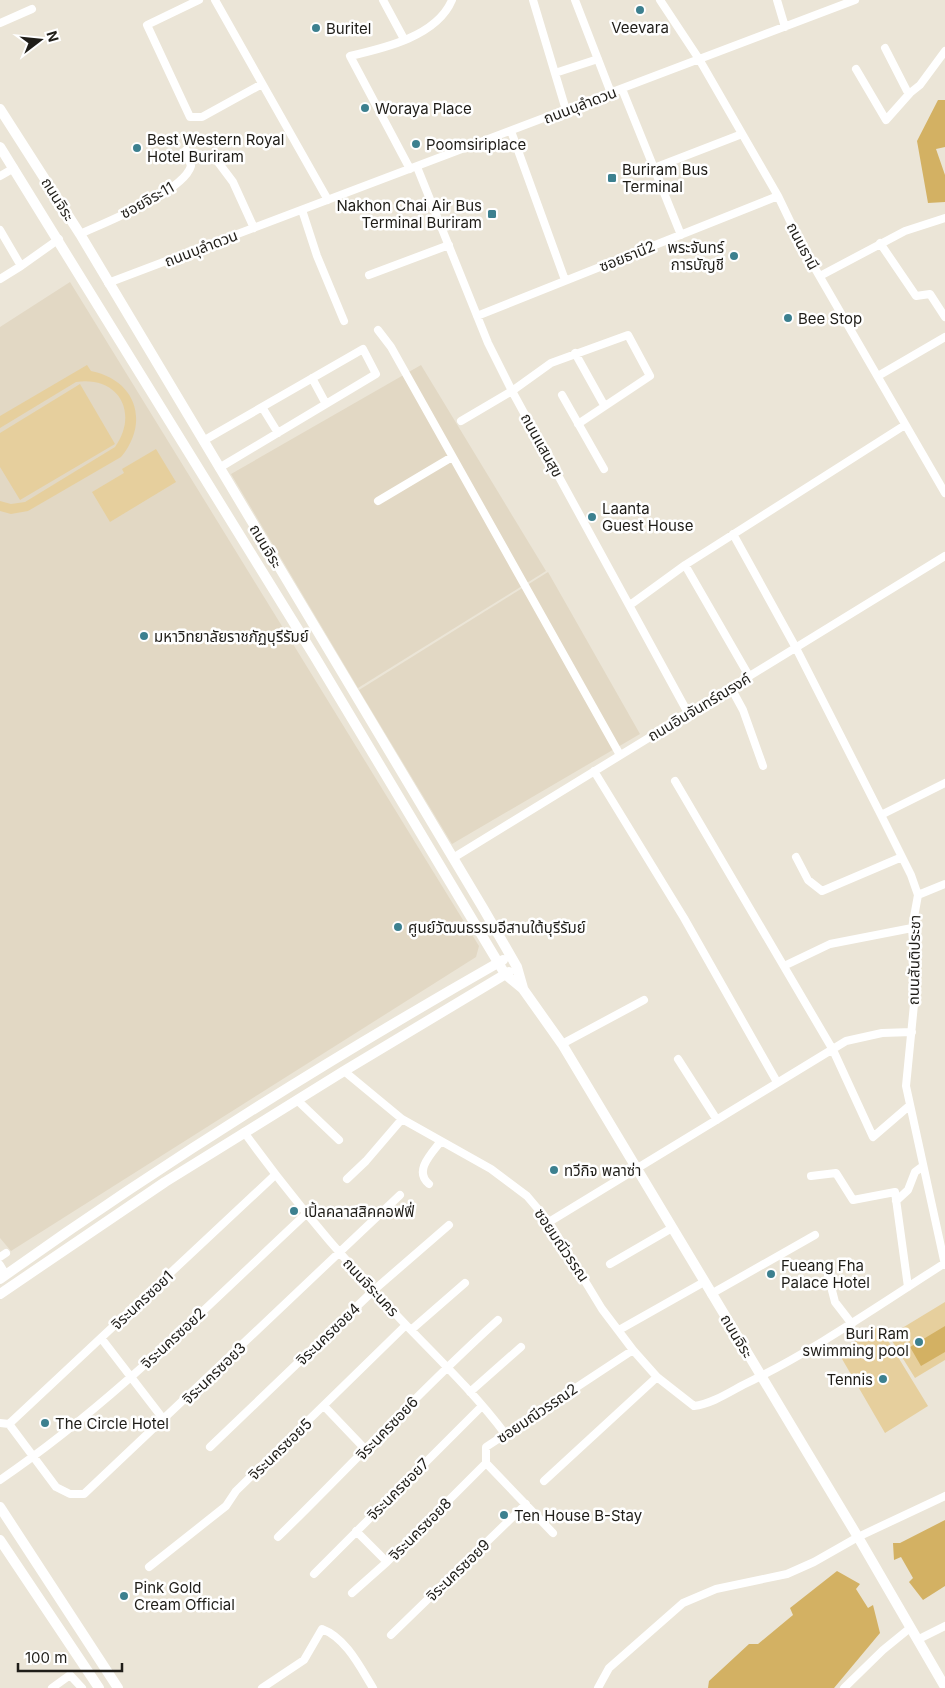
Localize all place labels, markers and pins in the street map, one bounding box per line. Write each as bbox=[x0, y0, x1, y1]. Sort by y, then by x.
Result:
marker: Veevara bbox=[634, 4, 646, 16]
place label: Veevara bbox=[611, 18, 669, 37]
place label: Buritel bbox=[326, 19, 371, 38]
marker: Buritel bbox=[310, 22, 322, 34]
place label: Woraya Place bbox=[375, 99, 472, 118]
marker: Woraya Place bbox=[359, 102, 371, 114]
place label: Best Western Royal Hotel Buriram bbox=[147, 130, 284, 166]
place label: Poomsiriplace bbox=[426, 135, 526, 154]
marker: Poomsiriplace bbox=[410, 138, 422, 150]
marker: Best Western Royal Hotel Buriram bbox=[131, 142, 143, 154]
place label: Buriram Bus Terminal bbox=[622, 160, 708, 196]
marker: Buriram Bus Terminal bbox=[606, 172, 618, 184]
place label: Nakhon Chai Air Bus Terminal Buriram bbox=[336, 196, 482, 232]
marker: Nakhon Chai Air Bus Terminal Buriram bbox=[486, 208, 498, 220]
place label: พระจันทร์ การบัญชี bbox=[668, 238, 725, 274]
marker: พระจันทร์ การบัญชี bbox=[728, 250, 740, 262]
place label: Bee Stop bbox=[798, 309, 862, 328]
marker: Bee Stop bbox=[782, 312, 794, 324]
place label: Laanta Guest House bbox=[602, 499, 694, 535]
marker: Laanta Guest House bbox=[586, 511, 598, 523]
place label: มหาวิทยาลัยราชภัฏบุรีรัมย์ bbox=[154, 627, 309, 646]
marker: มหาวิทยาลัยราชภัฏบุรีรัมย์ bbox=[138, 630, 150, 642]
place label: ศูนย์วัฒนธรรมอีสานใต้บุรีรัมย์ bbox=[408, 918, 586, 937]
marker: ศูนย์วัฒนธรรมอีสานใต้บุรีรัมย์ bbox=[392, 921, 404, 933]
place label: ทวีกิจ พลาซ่า bbox=[564, 1161, 641, 1180]
marker: ทวีกิจ พลาซ่า bbox=[548, 1164, 560, 1176]
place label: เปิ้ลคลาสสิคคอฟฟี่ bbox=[304, 1201, 414, 1221]
marker: เปิ้ลคลาสสิคคอฟฟี่ bbox=[288, 1205, 300, 1217]
place label: Fueang Fha Palace Hotel bbox=[781, 1256, 870, 1292]
marker: Fueang Fha Palace Hotel bbox=[765, 1268, 777, 1280]
place label: Buri Ram swimming pool bbox=[802, 1324, 909, 1360]
marker: Buri Ram swimming pool bbox=[913, 1336, 925, 1348]
place label: Tennis bbox=[826, 1370, 873, 1389]
marker: Tennis bbox=[877, 1373, 889, 1385]
place label: The Circle Hotel bbox=[55, 1414, 169, 1433]
marker: The Circle Hotel bbox=[39, 1417, 51, 1429]
place label: Ten House B-Stay bbox=[514, 1506, 643, 1525]
marker: Ten House B-Stay bbox=[498, 1509, 510, 1521]
place label: Pink Gold Cream Official bbox=[134, 1578, 235, 1614]
marker: Pink Gold Cream Official bbox=[118, 1590, 130, 1602]

